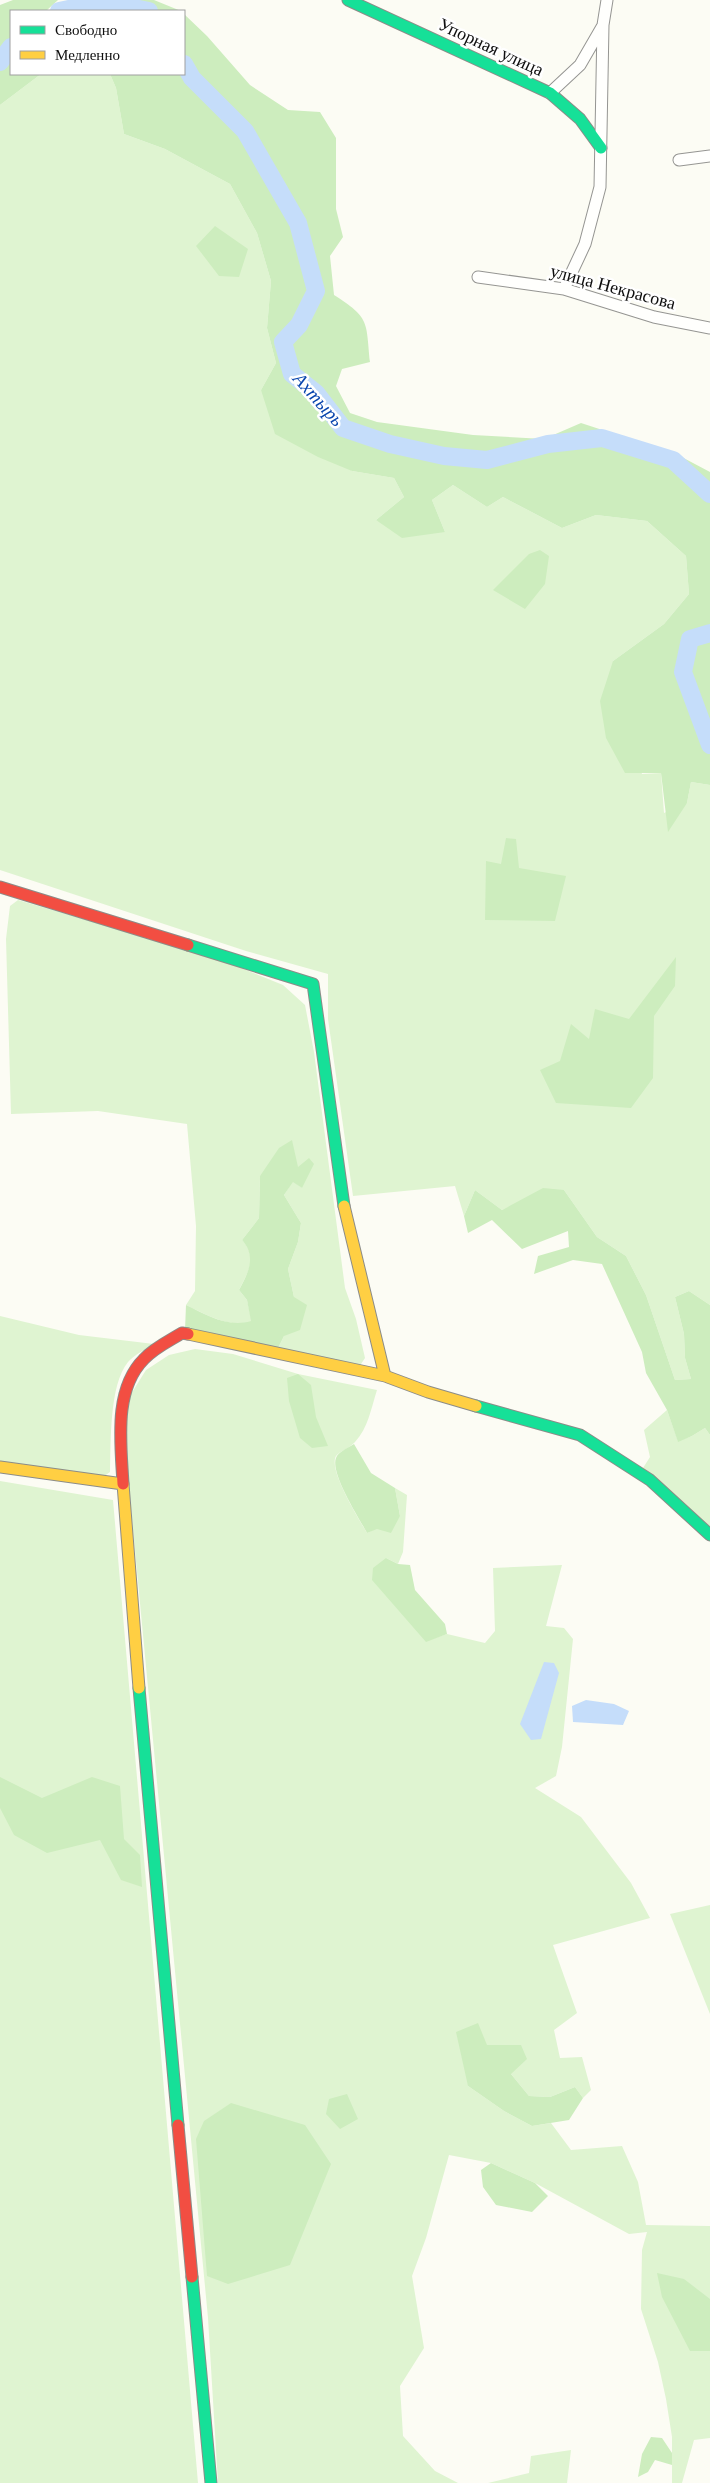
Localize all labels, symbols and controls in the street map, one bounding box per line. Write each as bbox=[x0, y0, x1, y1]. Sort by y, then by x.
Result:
legend bbox=[10, 10, 185, 75]
street label: Упорная улица bbox=[435, 14, 547, 80]
text: Свободно bbox=[55, 22, 117, 38]
text: Медленно bbox=[55, 47, 120, 63]
street label: улица Некрасова bbox=[548, 261, 678, 313]
water label: Ахтырь bbox=[288, 367, 348, 431]

